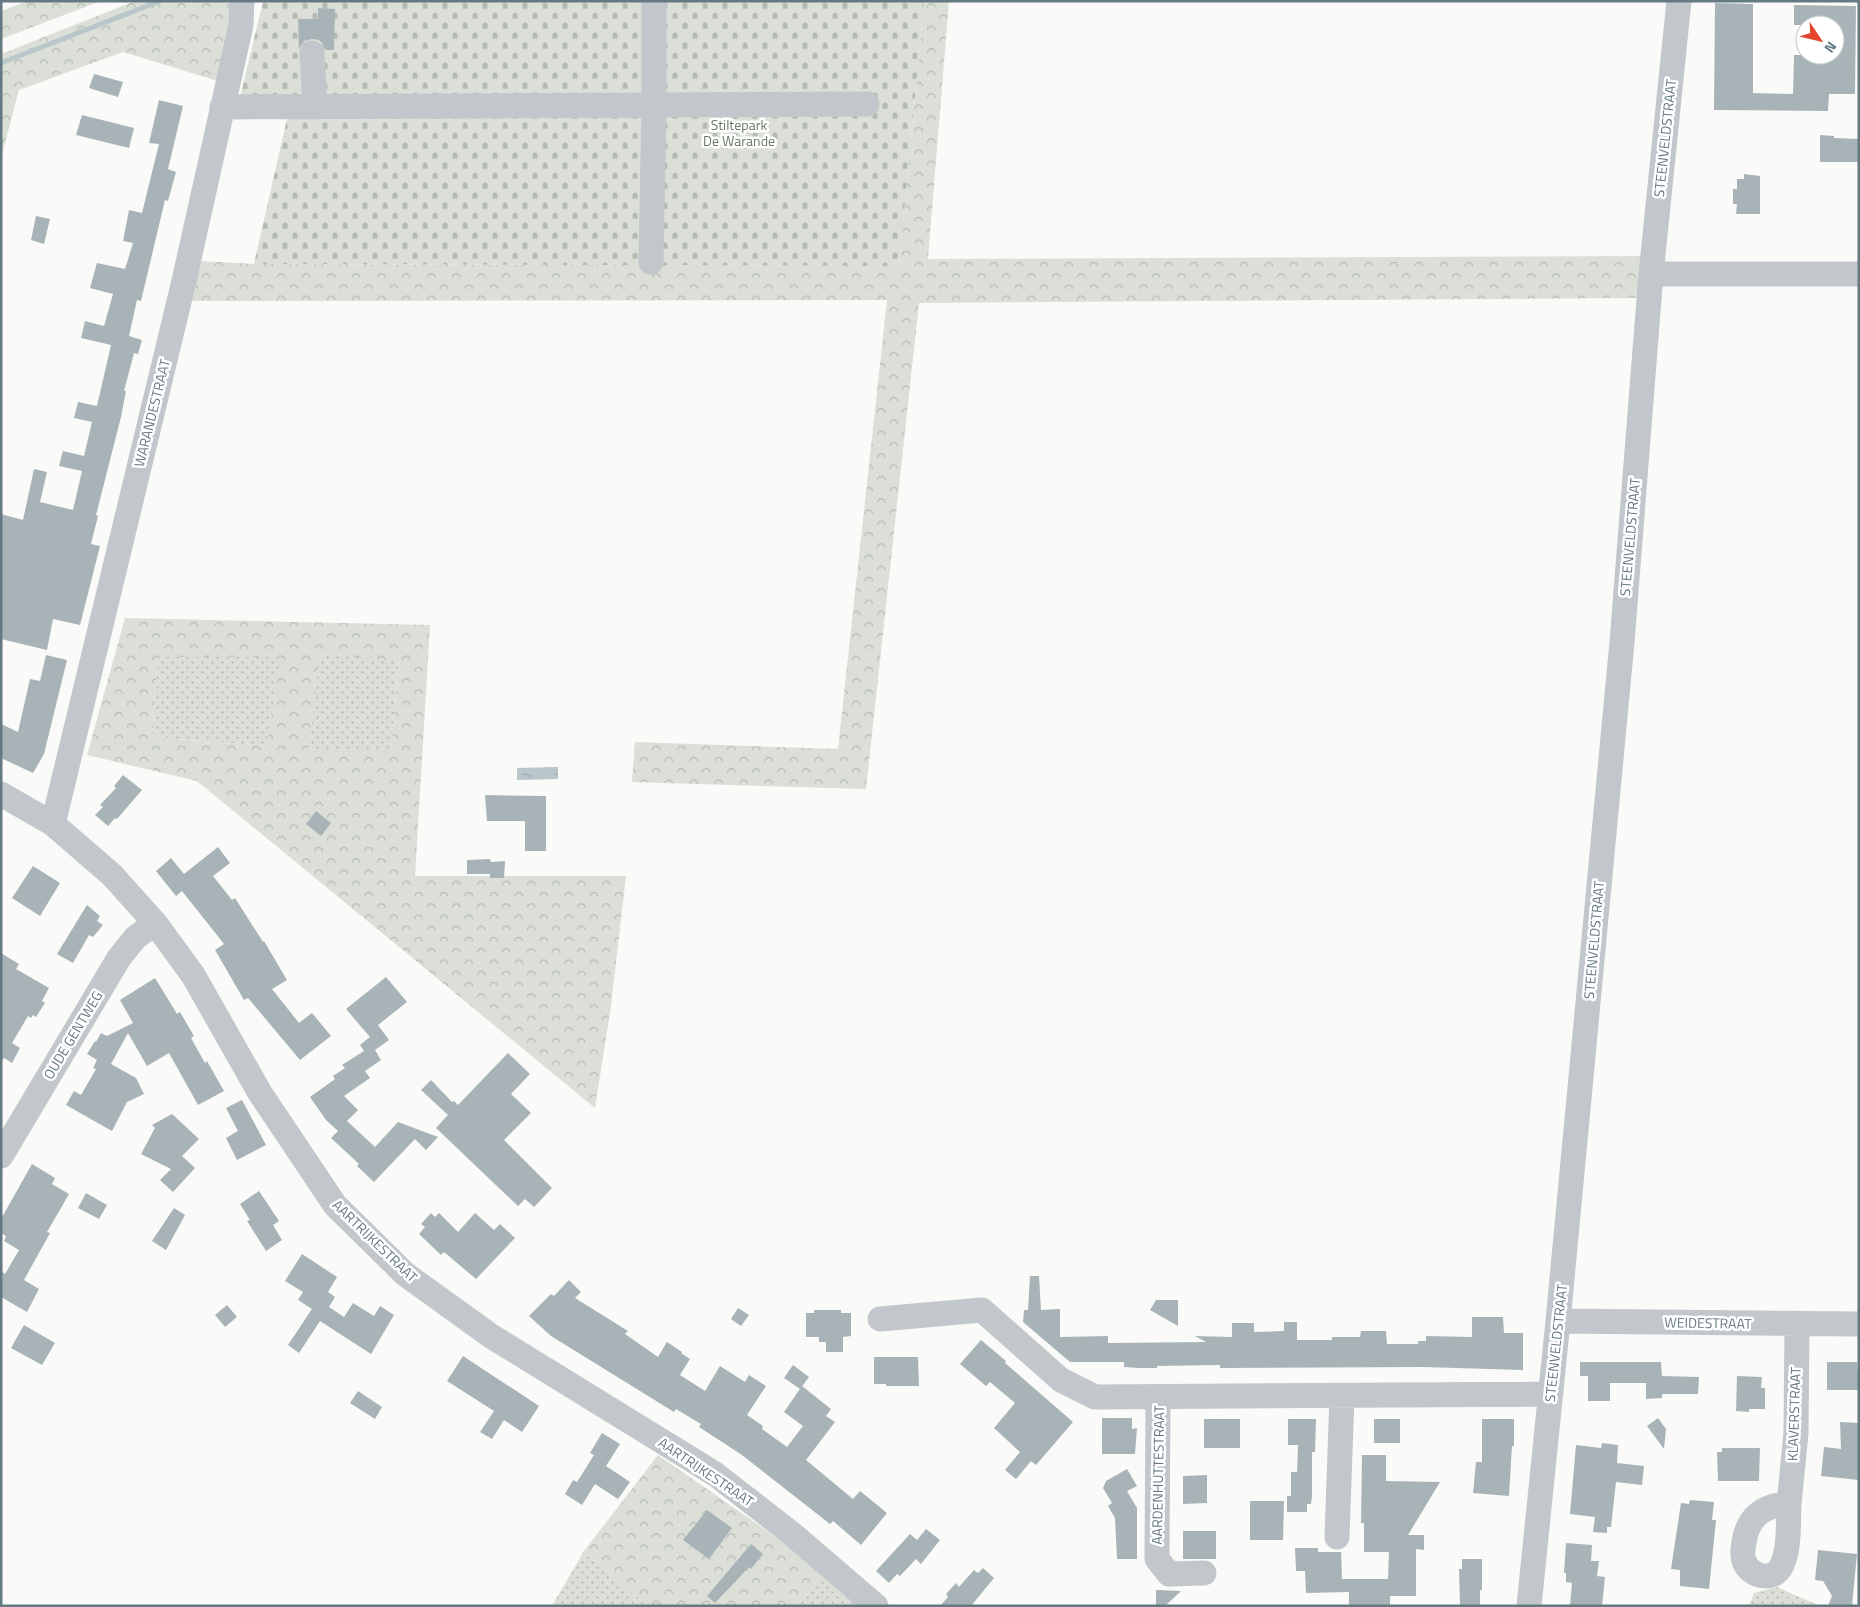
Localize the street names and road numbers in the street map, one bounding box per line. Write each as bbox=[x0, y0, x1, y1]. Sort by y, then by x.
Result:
street label: STEENVELDSTRAAT bbox=[1648, 77, 1681, 198]
street label: WARANDESTRAAT bbox=[128, 356, 175, 469]
street label: STEENVELDSTRAAT bbox=[1614, 476, 1645, 597]
street label: STEENVELDSTRAAT bbox=[1578, 879, 1609, 1000]
street label: OUDE GENTWEG bbox=[38, 986, 107, 1083]
street label: AARTRIJKESTRAAT bbox=[328, 1194, 423, 1287]
street label: STEENVELDSTRAAT bbox=[1539, 1282, 1572, 1403]
street label: WEIDESTRAAT bbox=[1664, 1311, 1752, 1334]
street label: KLAVERSTRAAT bbox=[1781, 1366, 1806, 1461]
street label: AARDENHUTTESTRAAT bbox=[1146, 1405, 1169, 1545]
street label: AARTRIJKESTRAAT bbox=[654, 1432, 759, 1512]

